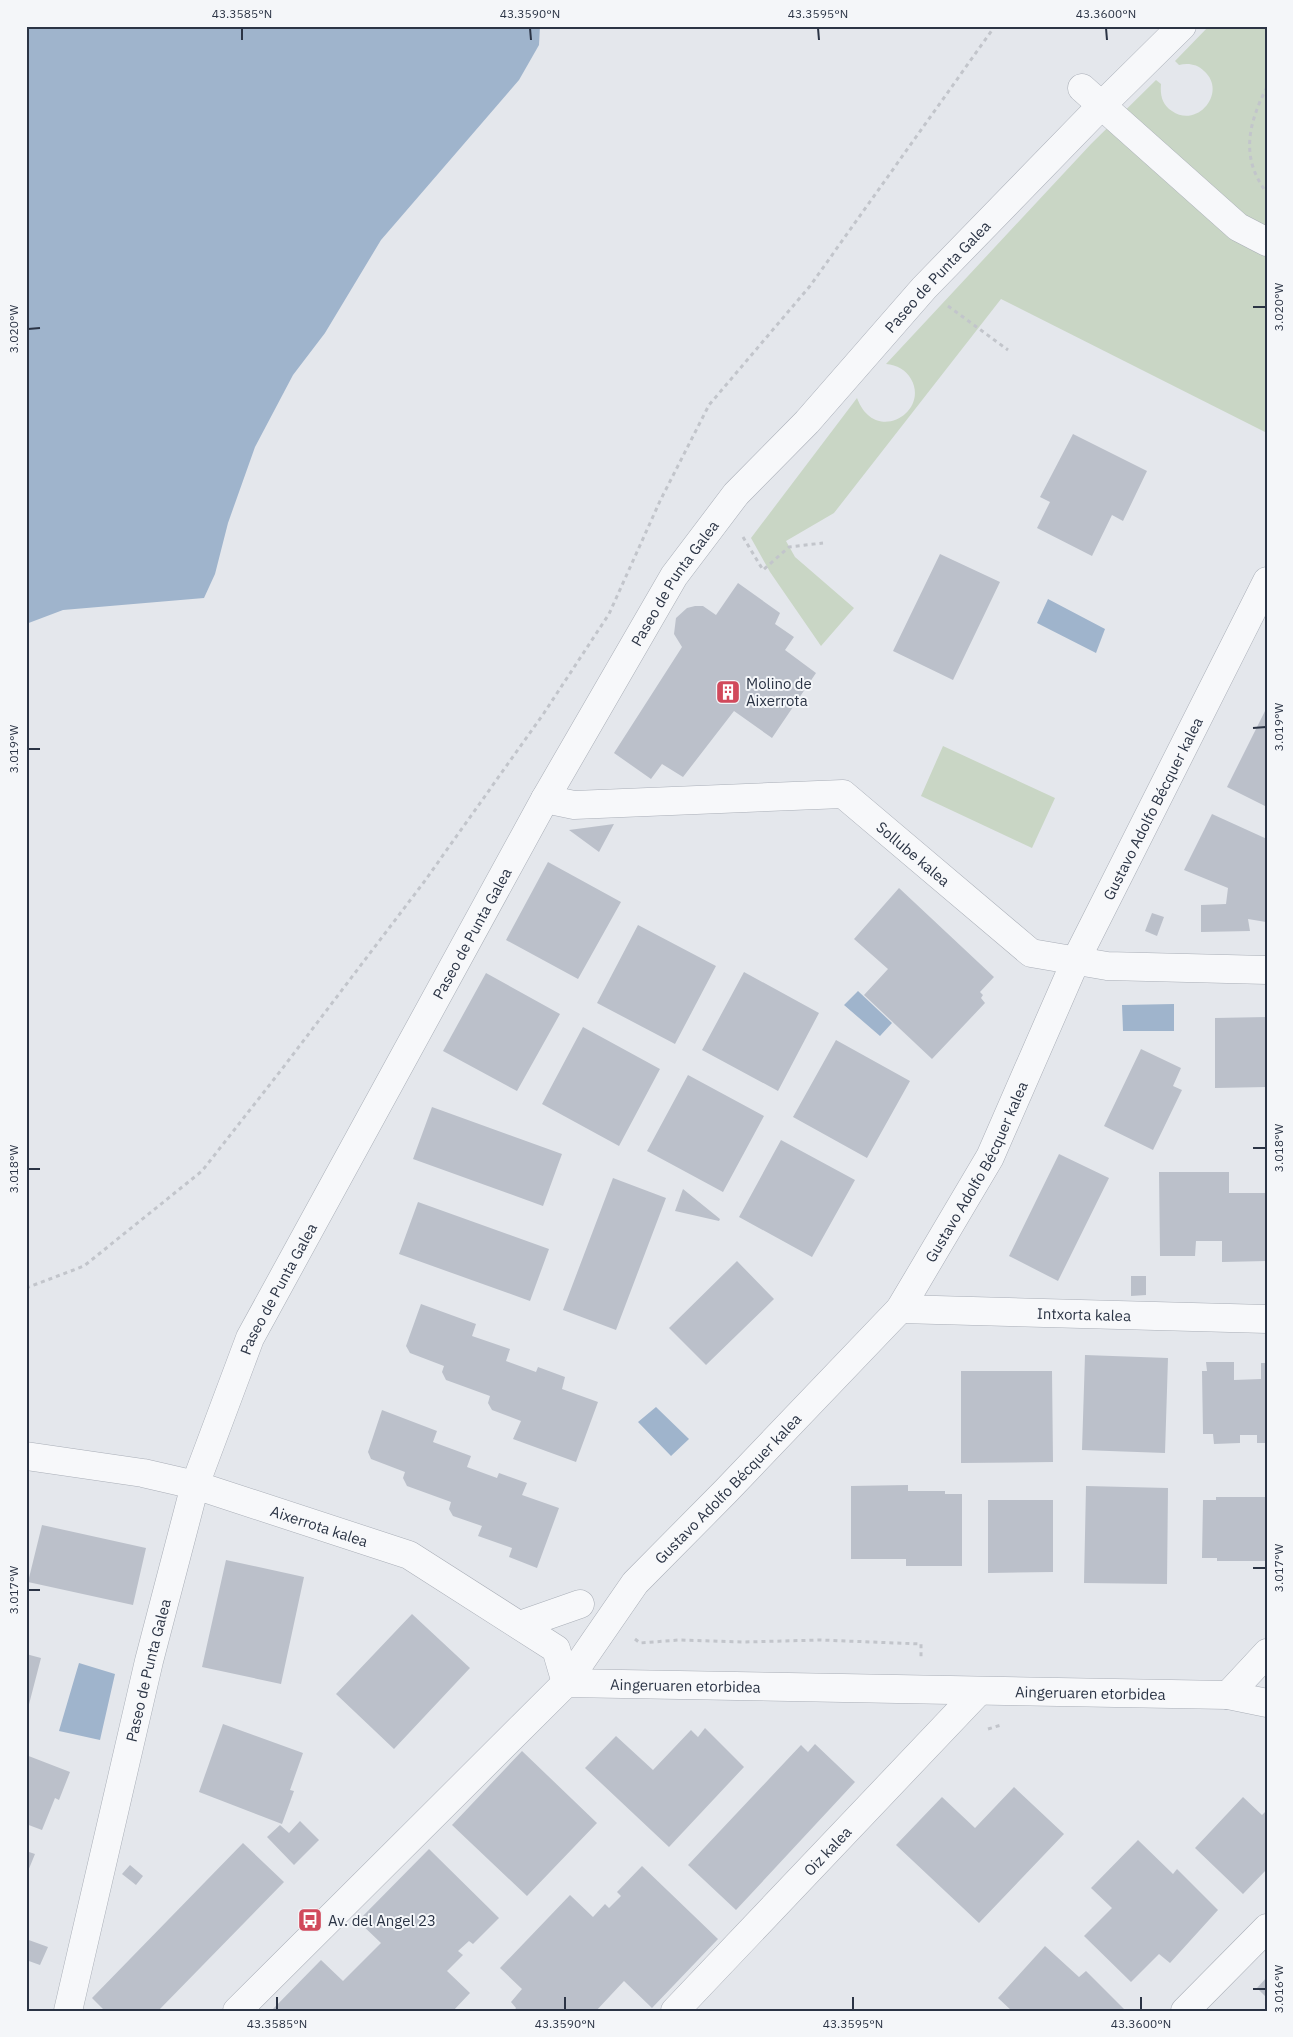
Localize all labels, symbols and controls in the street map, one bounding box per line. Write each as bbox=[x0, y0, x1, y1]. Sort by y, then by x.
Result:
text: 43.3585°N bbox=[212, 6, 272, 21]
text: 43.3590°N bbox=[500, 6, 560, 21]
text: 43.3595°N bbox=[788, 6, 848, 21]
text: 43.3600°N bbox=[1076, 6, 1136, 21]
street label: Paseo de Punta Galea bbox=[880, 216, 994, 336]
text: 3.020°W bbox=[1271, 283, 1286, 331]
text: 3.020°W bbox=[6, 305, 21, 353]
street label: Paseo de Punta Galea bbox=[626, 516, 722, 649]
place label: Molino de Aixerrota bbox=[746, 674, 812, 710]
building icon: Molino de Aixerrota bbox=[715, 679, 741, 705]
text: 3.019°W bbox=[1271, 703, 1286, 751]
street label: Gustavo Adolfo Bécquer kalea bbox=[1098, 714, 1206, 903]
text: 3.019°W bbox=[6, 725, 21, 773]
street label: Sollube kalea bbox=[873, 817, 954, 890]
street label: Paseo de Punta Galea bbox=[428, 864, 515, 1002]
street label: Gustavo Adolfo Bécquer kalea bbox=[920, 1078, 1031, 1266]
text: 3.018°W bbox=[1271, 1124, 1286, 1172]
text: 3.018°W bbox=[6, 1145, 21, 1193]
street label: Paseo de Punta Galea bbox=[235, 1220, 321, 1357]
street label: Intxorta kalea bbox=[1037, 1303, 1131, 1325]
street label: Gustavo Adolfo Bécquer kalea bbox=[650, 1409, 805, 1567]
street label: Aixerrota kalea bbox=[268, 1501, 371, 1550]
text: 3.017°W bbox=[1271, 1544, 1286, 1592]
text: 3.017°W bbox=[6, 1566, 21, 1614]
street label: Paseo de Punta Galea bbox=[121, 1597, 174, 1744]
street label: Aingeruaren etorbidea bbox=[610, 1674, 761, 1696]
street label: Aingeruaren etorbidea bbox=[1015, 1682, 1166, 1703]
street label: Oiz kalea bbox=[799, 1822, 855, 1879]
bus stop icon: Av. del Angel 23 bbox=[297, 1907, 323, 1933]
place label: Av. del Angel 23 bbox=[328, 1911, 436, 1930]
text: 3.016°W bbox=[1271, 1965, 1286, 2013]
text: 43.3585°N bbox=[247, 2016, 307, 2031]
text: 43.3590°N bbox=[535, 2016, 595, 2031]
text: 43.3595°N bbox=[823, 2016, 883, 2031]
text: 43.3600°N bbox=[1111, 2016, 1171, 2031]

